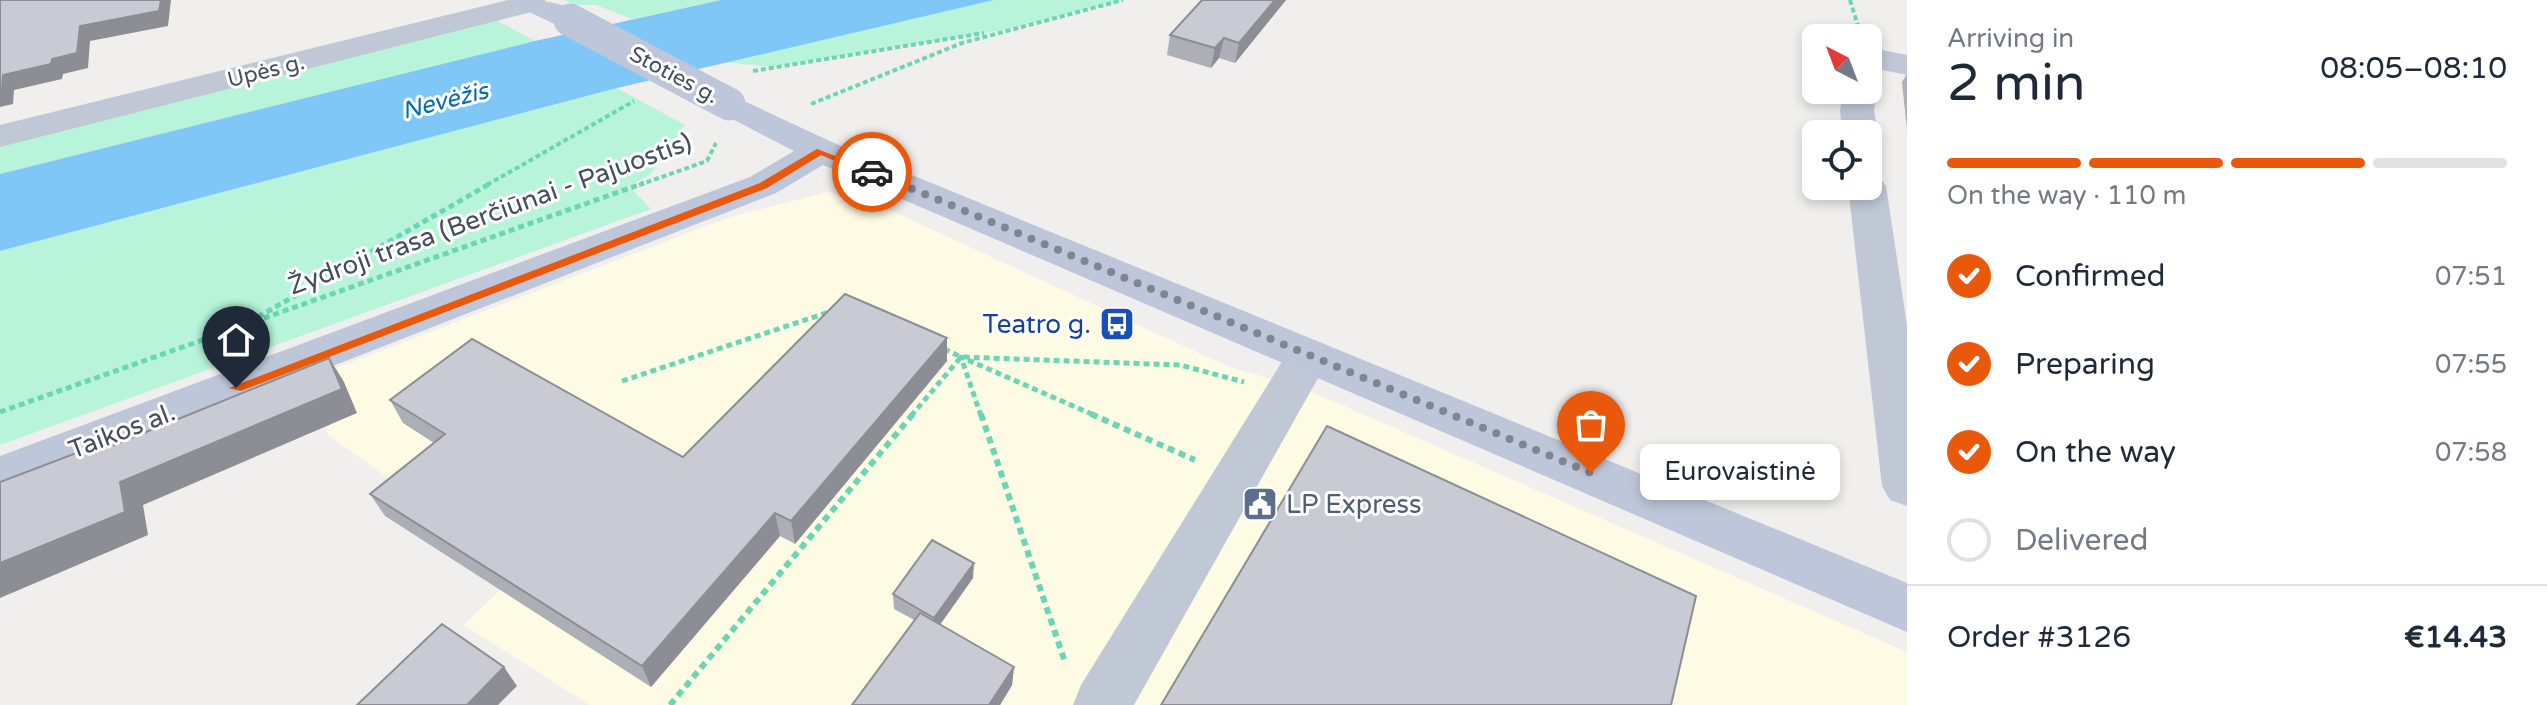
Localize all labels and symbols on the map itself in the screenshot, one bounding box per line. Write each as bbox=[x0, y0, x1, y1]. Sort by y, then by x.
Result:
north arrow bbox=[1802, 24, 1882, 104]
street label: Stoties g. bbox=[625, 41, 723, 109]
street label: Upės g. bbox=[225, 49, 307, 93]
water label: Nevėžis bbox=[399, 76, 493, 126]
street label: Žydroji trasa (Berčiūnai - Pajuostis) bbox=[284, 126, 696, 302]
courier bbox=[832, 132, 912, 212]
bus stop icon: Teatro g. bbox=[1098, 305, 1136, 343]
pin bbox=[202, 306, 270, 388]
place label: Teatro g. bbox=[983, 309, 1091, 340]
pin bbox=[1557, 391, 1625, 473]
street label: Taikos al. bbox=[64, 397, 180, 465]
callout: Eurovaistinė bbox=[1639, 445, 1839, 501]
public building icon: LP Express bbox=[1241, 485, 1279, 523]
place label: LP Express bbox=[1286, 489, 1422, 520]

